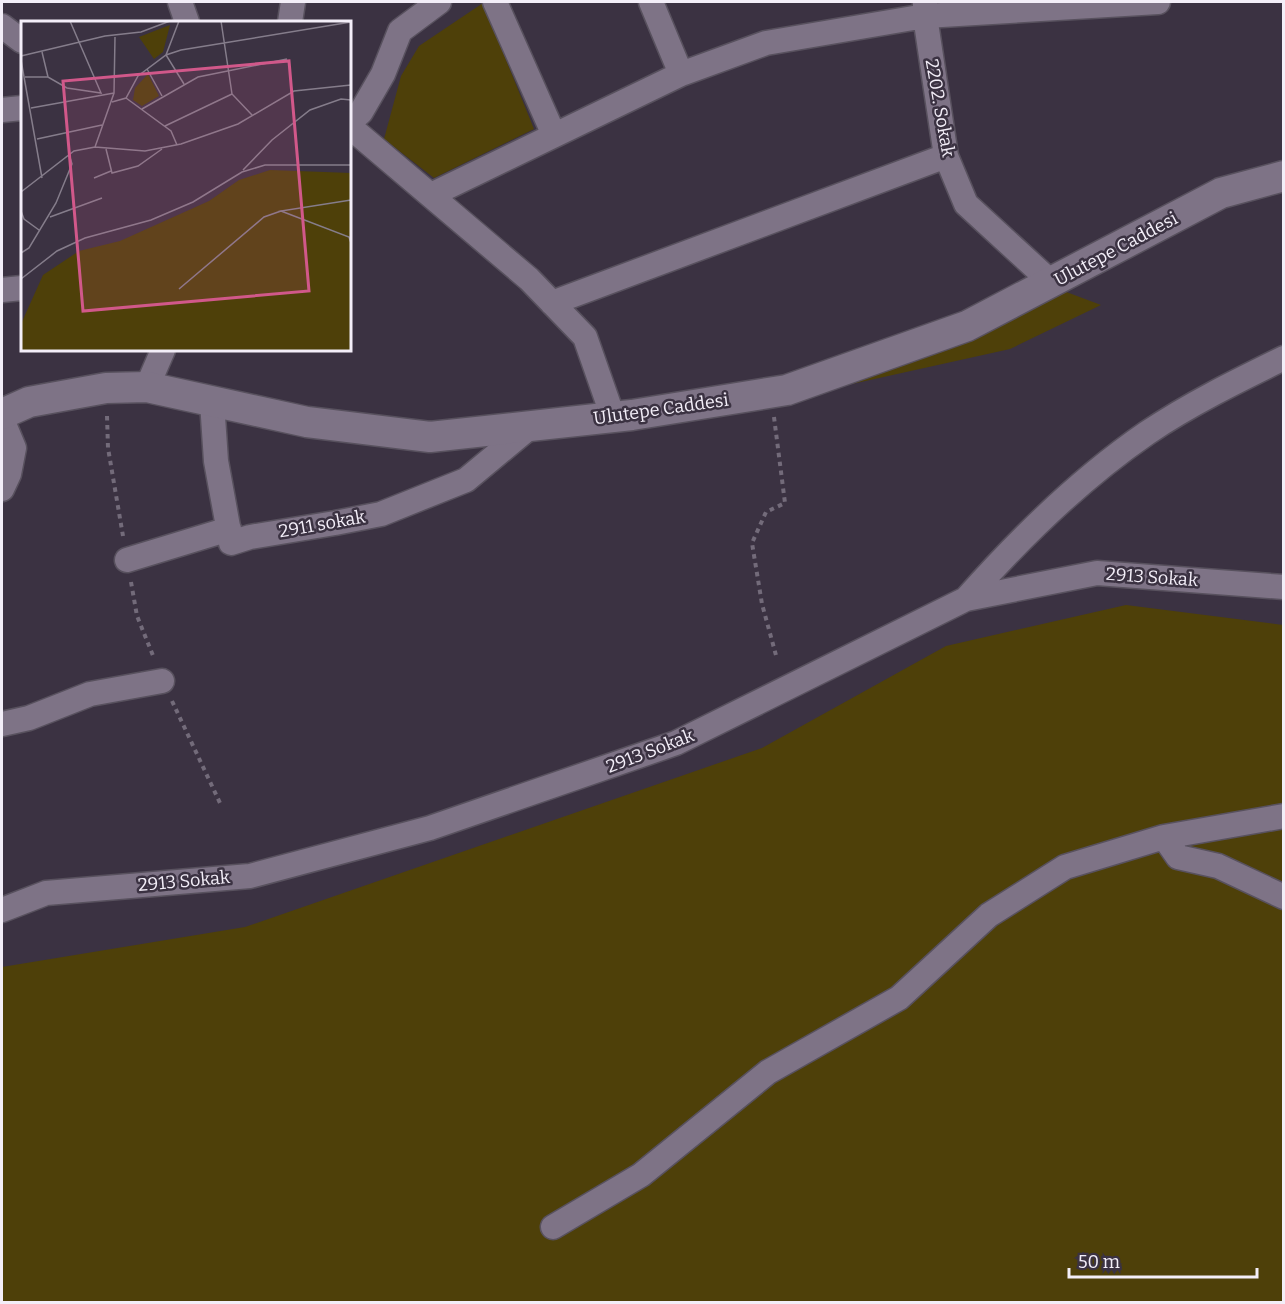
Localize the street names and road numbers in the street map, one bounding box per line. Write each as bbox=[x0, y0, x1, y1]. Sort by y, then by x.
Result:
street label: 2202. Sokak bbox=[921, 57, 960, 159]
street label: Ulutepe Caddesi bbox=[1051, 207, 1181, 291]
street label: Ulutepe Caddesi bbox=[592, 389, 730, 429]
street label: 2911 sokak bbox=[277, 505, 368, 542]
street label: 2913 Sokak bbox=[1105, 563, 1200, 591]
street label: 2913 Sokak bbox=[603, 724, 698, 778]
street label: 2913 Sokak bbox=[137, 866, 232, 896]

